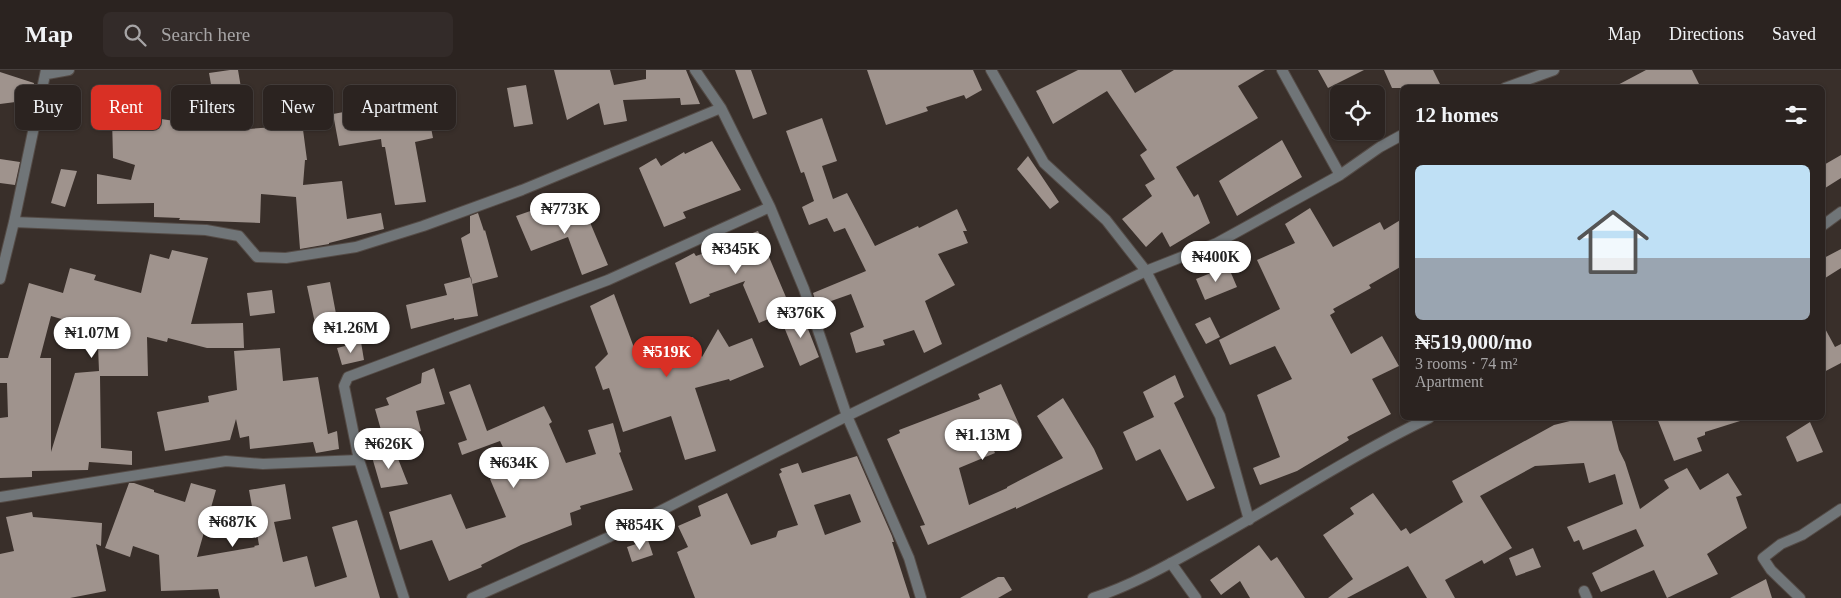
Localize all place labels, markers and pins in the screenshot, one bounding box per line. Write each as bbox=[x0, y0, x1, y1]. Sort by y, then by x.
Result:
pin: ₦773K bbox=[530, 192, 600, 235]
pin: ₦345K bbox=[701, 232, 771, 275]
pin: ₦400K bbox=[1181, 240, 1251, 283]
pin: ₦376K bbox=[766, 296, 836, 339]
pin: ₦1.26M bbox=[310, 312, 392, 354]
pin: ₦1.07M bbox=[51, 316, 133, 359]
pin: ₦519K bbox=[632, 336, 702, 378]
pin: ₦1.13M bbox=[942, 418, 1024, 461]
pin: ₦626K bbox=[354, 428, 424, 470]
pin: ₦634K bbox=[479, 446, 549, 489]
pin: ₦687K bbox=[198, 506, 268, 548]
pin: ₦854K bbox=[605, 508, 675, 551]

